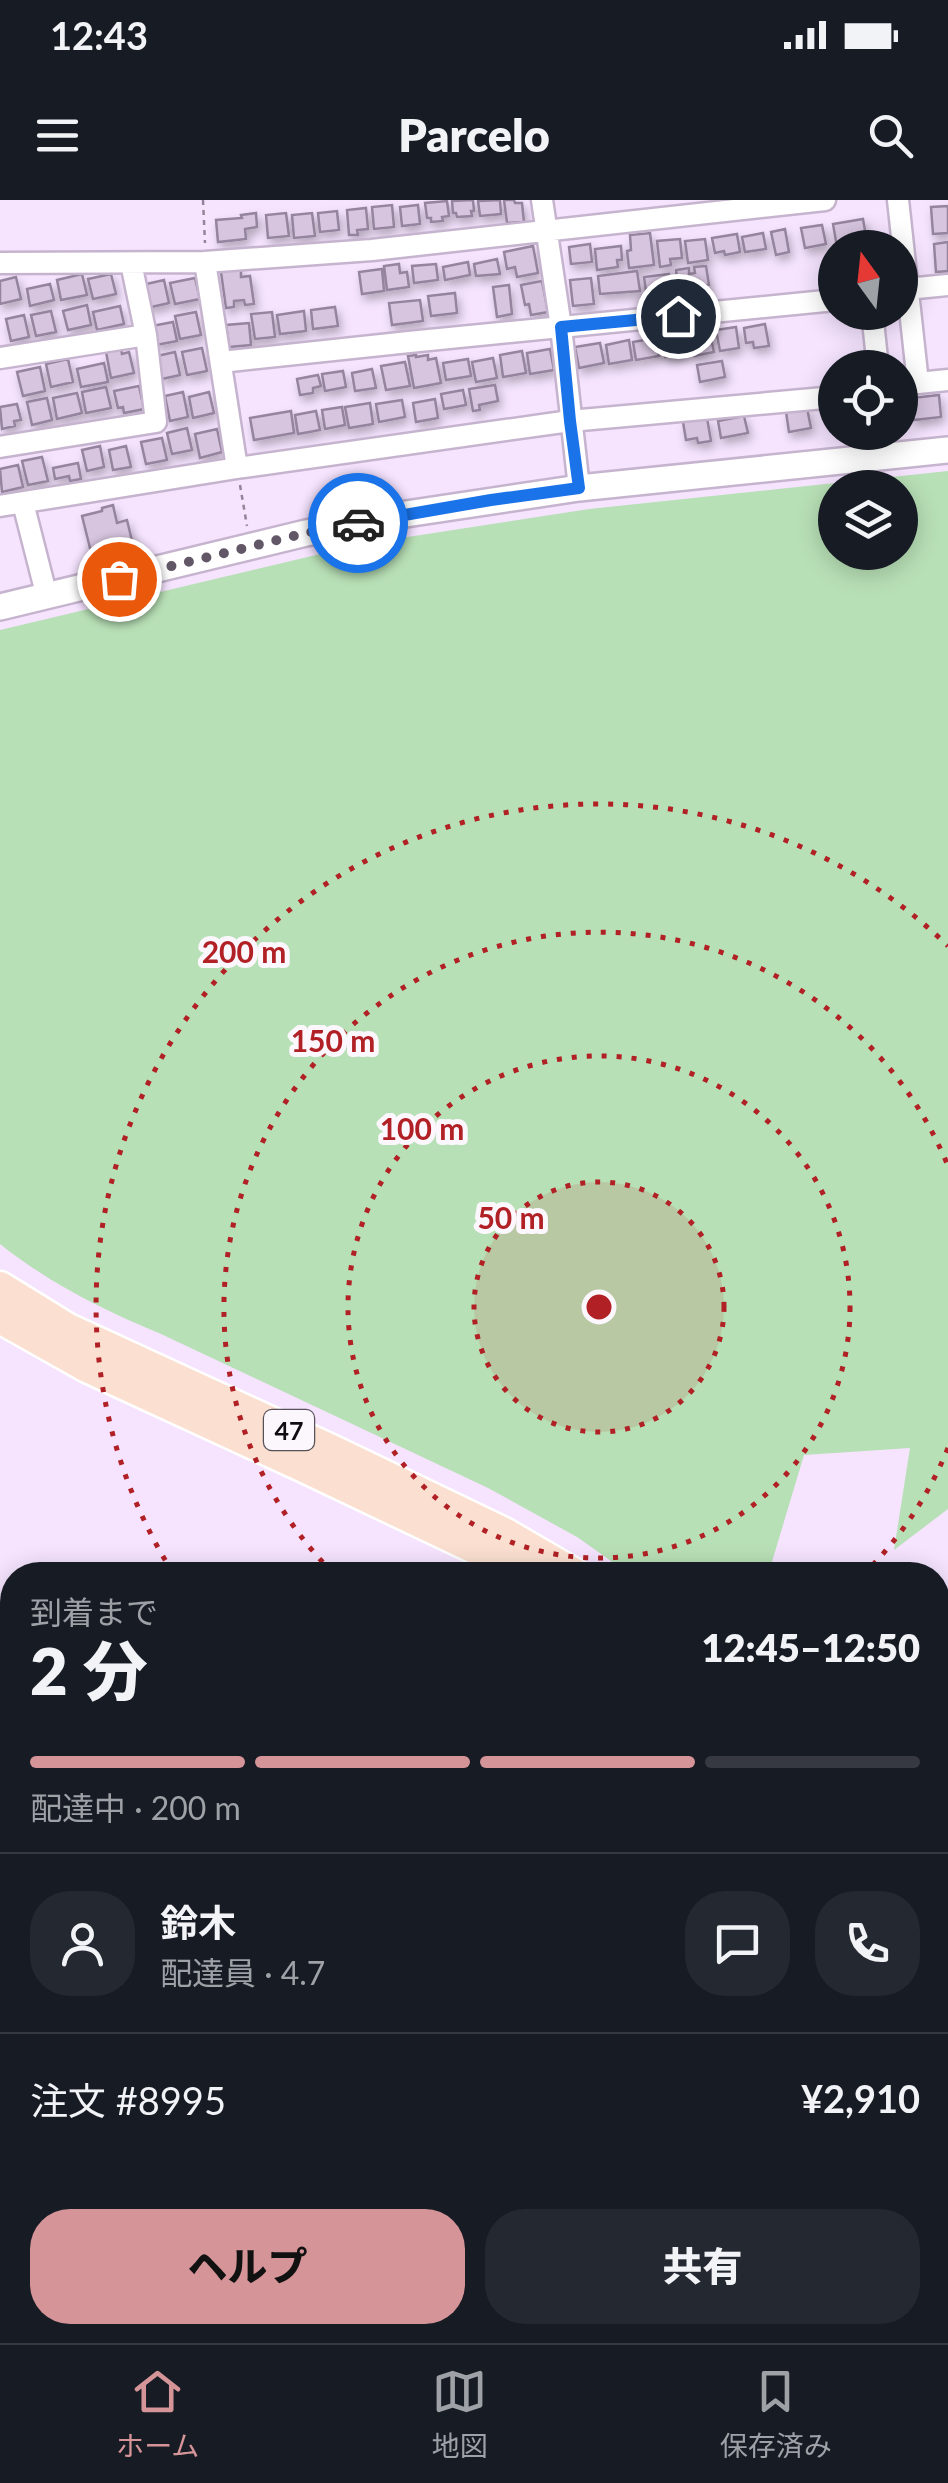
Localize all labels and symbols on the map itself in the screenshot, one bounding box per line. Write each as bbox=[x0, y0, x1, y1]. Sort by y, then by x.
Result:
north arrow bbox=[818, 230, 918, 330]
pin bbox=[636, 274, 721, 359]
courier bbox=[308, 473, 408, 573]
pin bbox=[77, 537, 162, 622]
text: 200 m bbox=[202, 933, 286, 969]
text: 150 m bbox=[291, 1022, 375, 1058]
text: 100 m bbox=[380, 1110, 464, 1146]
text: 50 m bbox=[477, 1199, 545, 1235]
centre of rings bbox=[581, 1289, 617, 1325]
road number: 47 bbox=[264, 1410, 314, 1450]

